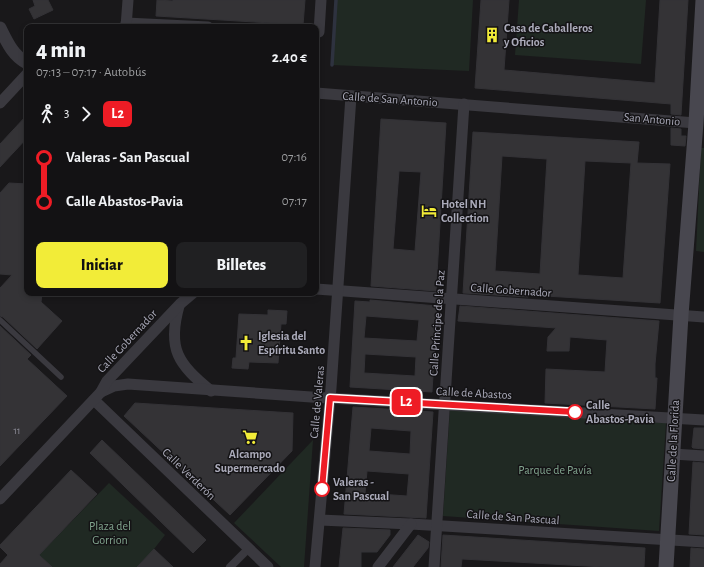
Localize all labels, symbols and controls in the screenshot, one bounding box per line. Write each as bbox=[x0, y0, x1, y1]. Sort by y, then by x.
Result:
place label: Casa de Caballeros y Oficios bbox=[503, 22, 593, 49]
building icon: Casa de Caballeros y Oficios bbox=[483, 26, 501, 44]
text: 4 min bbox=[36, 39, 86, 61]
text: 2.40 € bbox=[272, 50, 307, 65]
text: 07:13 – 07:17 · Autobús bbox=[36, 66, 146, 79]
street label: Calle de San Antonio bbox=[342, 90, 438, 108]
icon: walk bbox=[36, 103, 58, 125]
icon: forward bbox=[75, 103, 97, 125]
text: 3 bbox=[64, 107, 69, 120]
text: L2 bbox=[111, 107, 124, 121]
street label: San Antonio bbox=[623, 111, 681, 127]
text: Valeras - San Pascual bbox=[66, 150, 190, 165]
text: 07:16 bbox=[281, 151, 307, 164]
text: Calle Abastos-Pavia bbox=[66, 194, 183, 209]
text: 07:17 bbox=[282, 195, 307, 208]
place label: Hotel NH Collection bbox=[441, 198, 489, 224]
hotel icon: Hotel NH Collection bbox=[420, 202, 438, 220]
button: Iniciar bbox=[36, 242, 168, 288]
button: Billetes bbox=[176, 242, 307, 288]
street label: Calle Príncipe de la Paz bbox=[427, 270, 447, 376]
street label: Calle Gobernador bbox=[470, 281, 552, 299]
street label: Calle Gobernador bbox=[95, 307, 159, 375]
place label: Iglesia del Espíritu Santo bbox=[258, 330, 325, 356]
church icon: Iglesia del Espíritu Santo bbox=[237, 334, 255, 352]
street label: Calle de Valeras bbox=[308, 365, 326, 439]
street label: Calle de Abastos bbox=[436, 385, 512, 401]
line badge: L2 bbox=[388, 389, 424, 415]
text: L2 bbox=[400, 395, 412, 409]
place label: Calle Abastos-Pavia bbox=[586, 399, 654, 425]
street label: Calle de la Florida bbox=[665, 399, 681, 482]
marker: Calle Abastos-Pavia bbox=[567, 404, 583, 420]
house number: 11 bbox=[14, 426, 20, 436]
supermarket icon: Alcampo Supermercado bbox=[241, 428, 259, 446]
street label: Calle Verderón bbox=[160, 446, 218, 502]
place label: Alcampo Supermercado bbox=[215, 448, 285, 474]
park label: Parque de Pavía bbox=[518, 464, 592, 476]
place label: Valeras - San Pascual bbox=[333, 476, 389, 502]
marker: Valeras - San Pascual bbox=[314, 481, 330, 497]
street label: Calle de San Pascual bbox=[466, 508, 560, 526]
park label: Plaza del Gorrion bbox=[89, 520, 131, 546]

